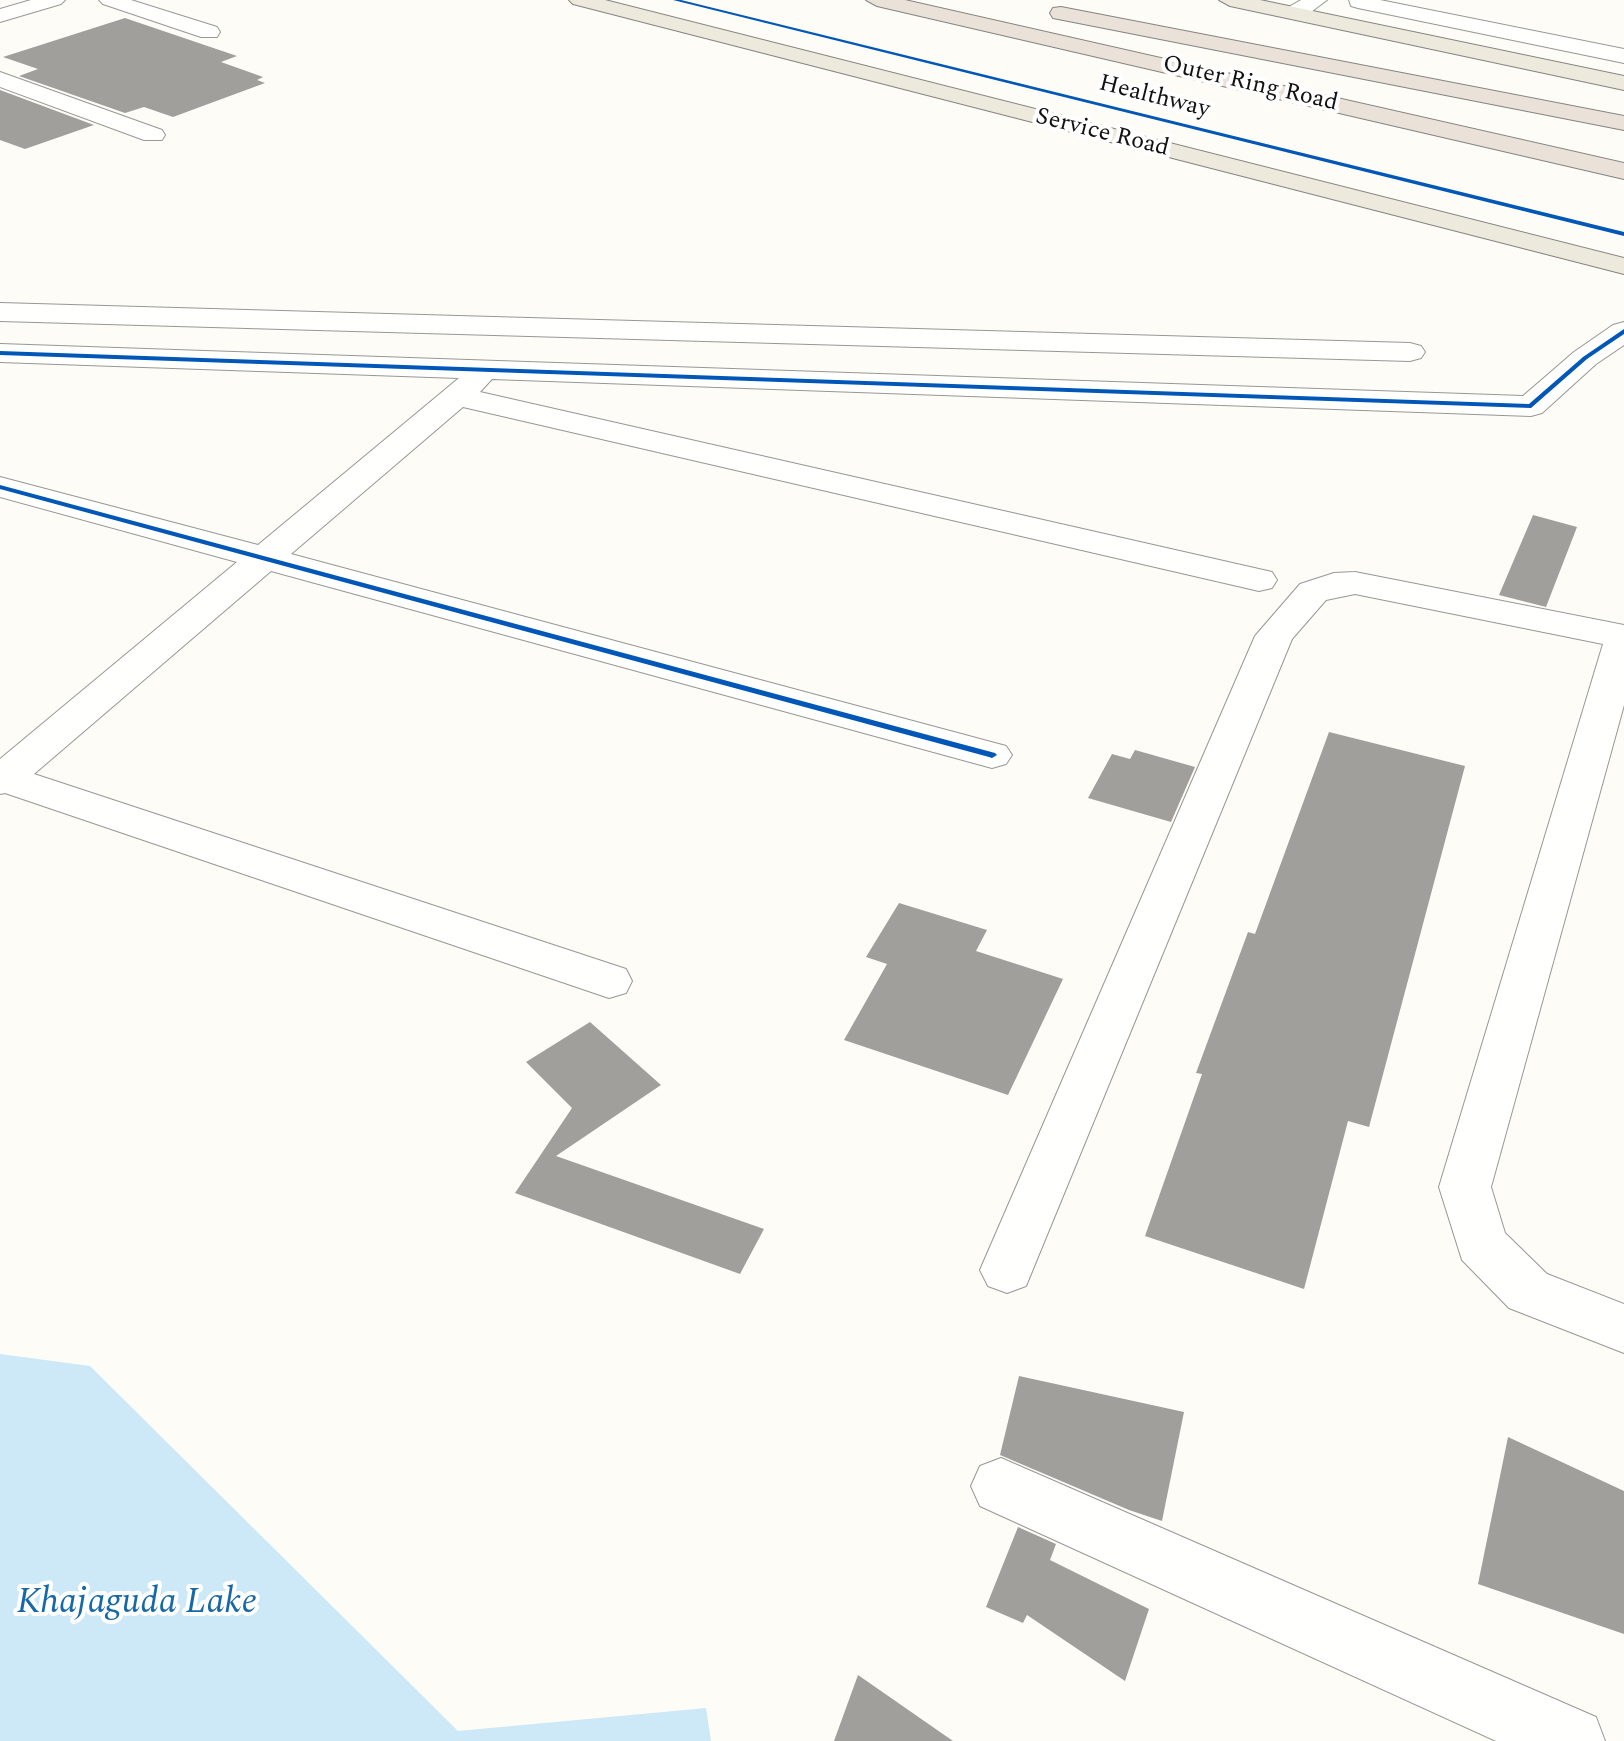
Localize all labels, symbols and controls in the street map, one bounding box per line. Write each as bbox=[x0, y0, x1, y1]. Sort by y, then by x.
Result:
street label: Outer Ring Road bbox=[1160, 51, 1340, 119]
street label: Healthway bbox=[1096, 70, 1212, 126]
street label: Service Road bbox=[1032, 104, 1172, 164]
water label: Khajaguda Lake bbox=[17, 1583, 257, 1627]

